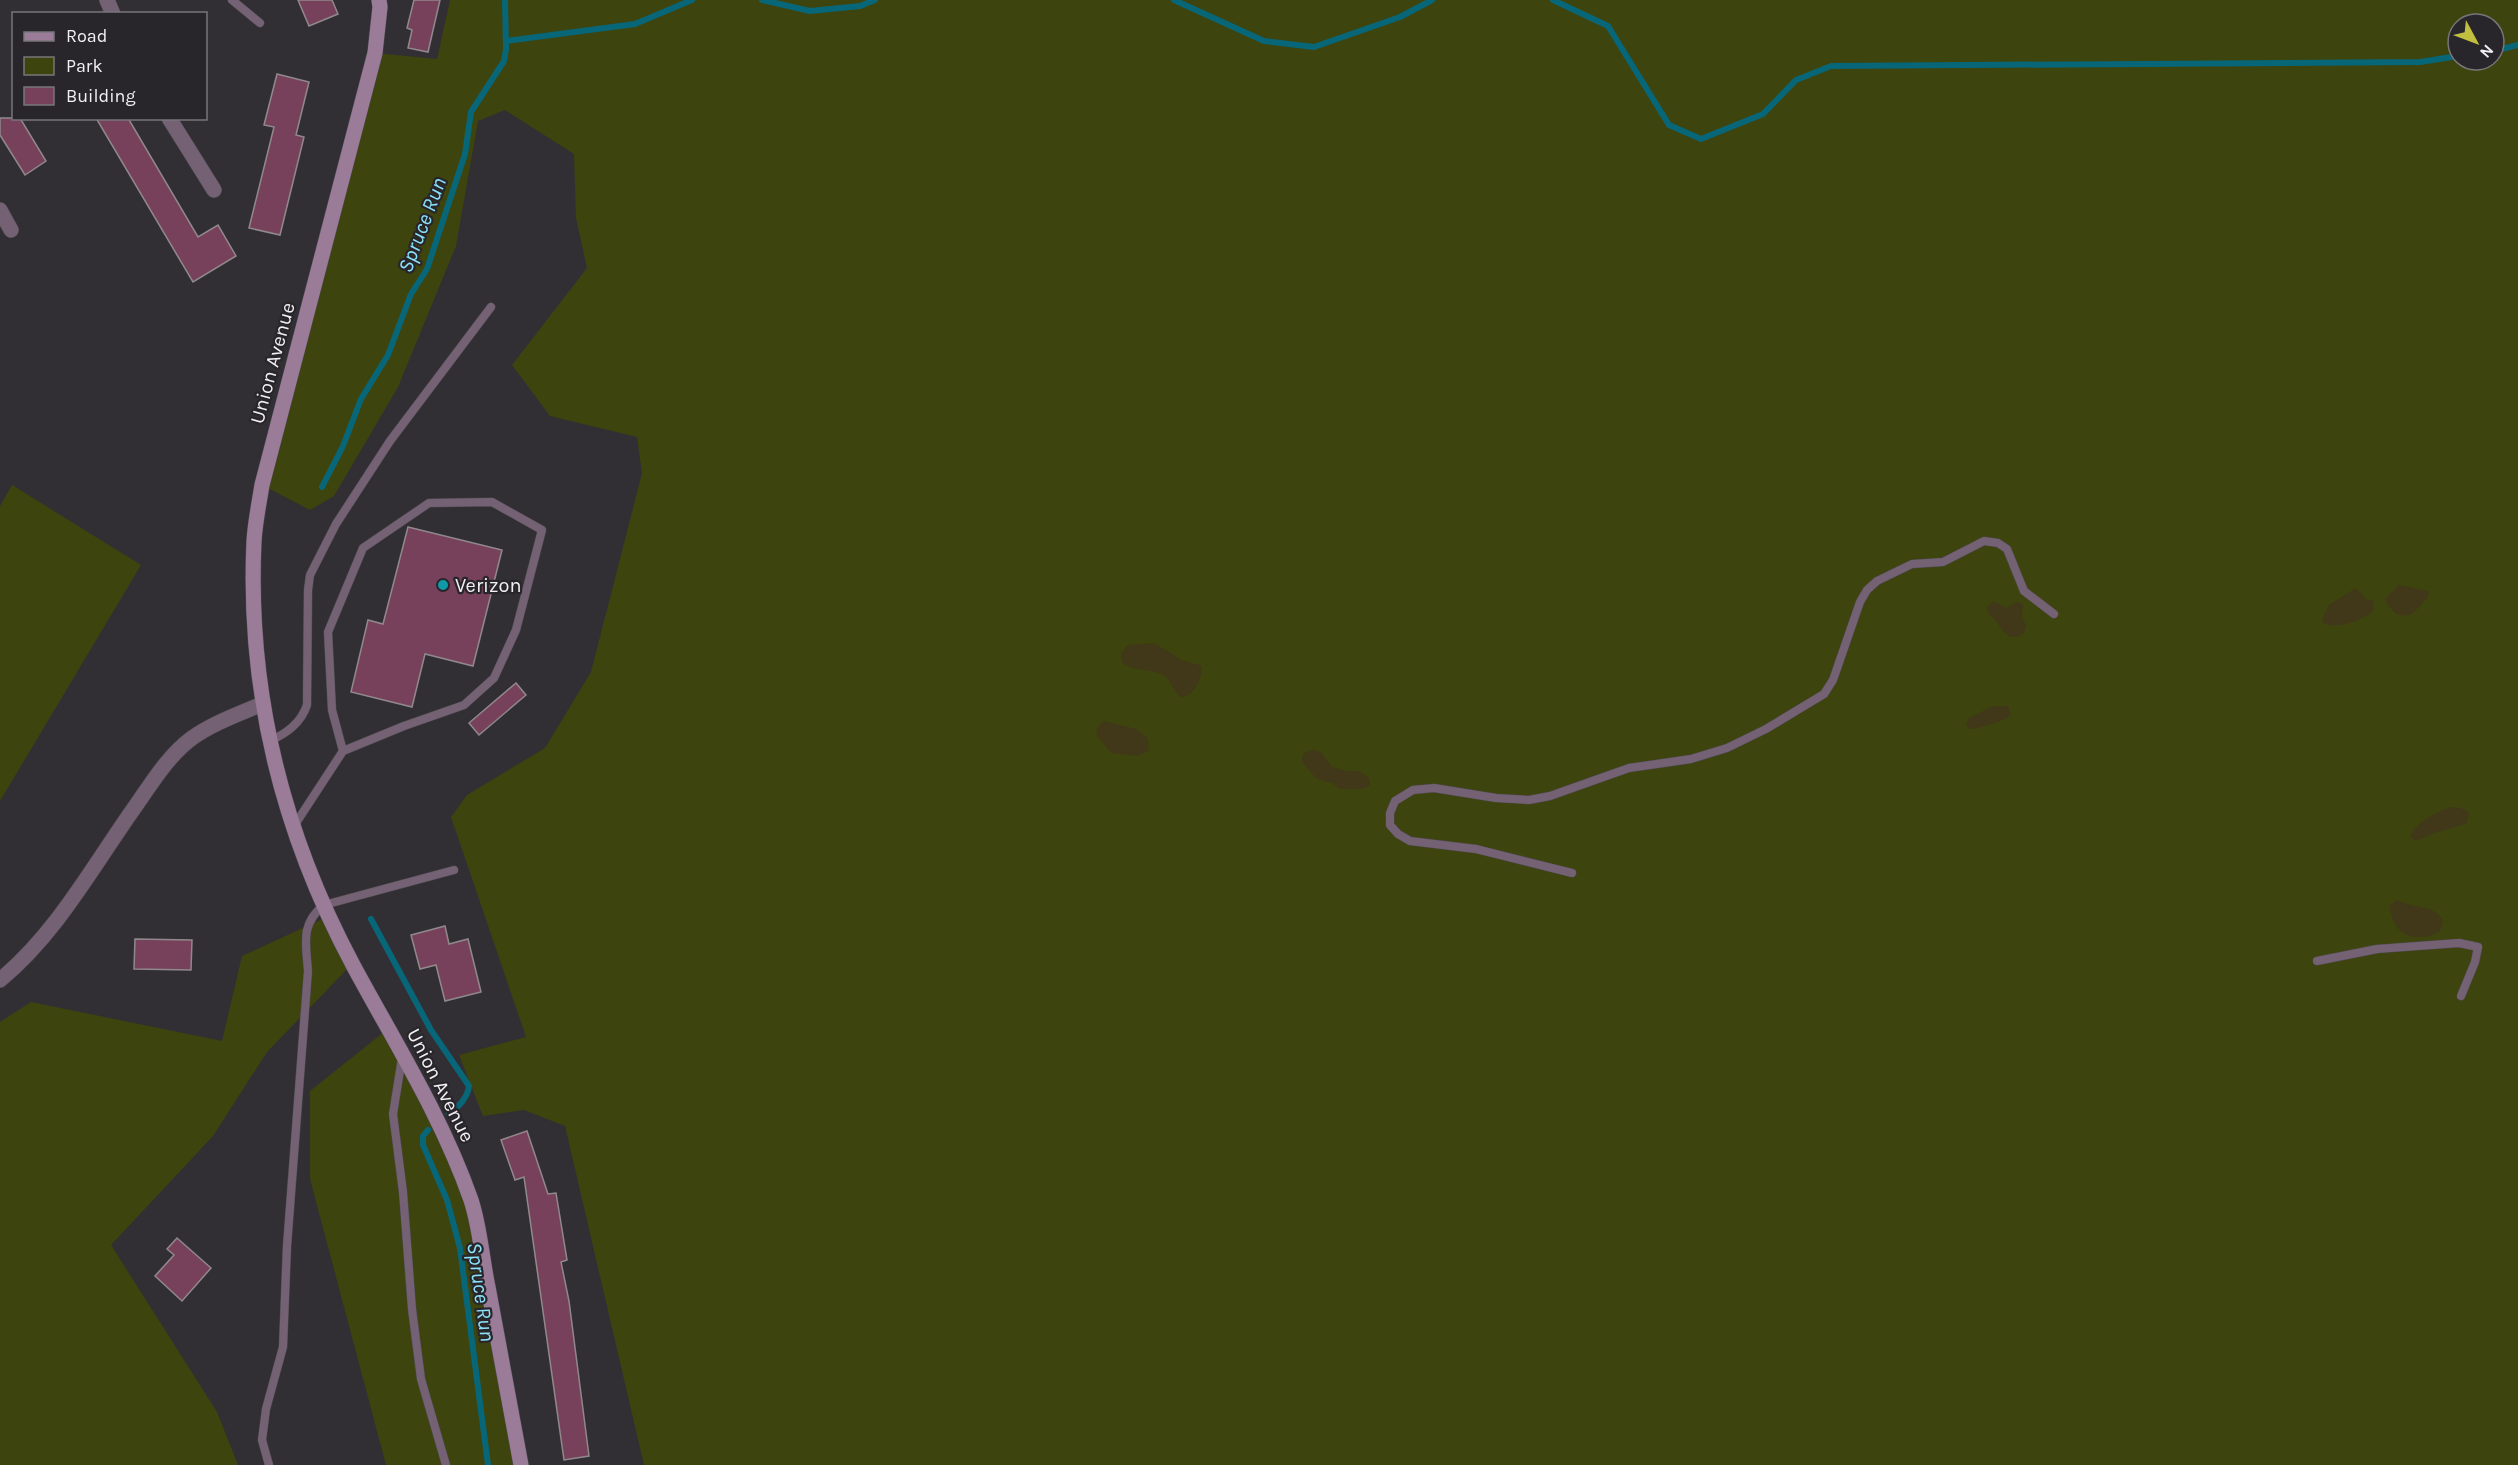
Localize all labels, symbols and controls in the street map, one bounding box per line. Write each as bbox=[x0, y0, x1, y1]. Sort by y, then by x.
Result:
legend bbox=[12, 12, 207, 120]
north arrow bbox=[2446, 12, 2506, 72]
text: Road bbox=[66, 25, 107, 47]
text: N bbox=[2476, 41, 2498, 62]
text: Park bbox=[66, 55, 103, 77]
text: Building bbox=[66, 85, 136, 107]
water label: Spruce Run bbox=[393, 174, 451, 276]
street label: Union Avenue bbox=[245, 300, 300, 426]
place label: Verizon bbox=[455, 574, 522, 597]
marker: Verizon bbox=[436, 578, 450, 592]
street label: Union Avenue bbox=[402, 1024, 479, 1146]
water label: Spruce Run bbox=[462, 1241, 500, 1343]

